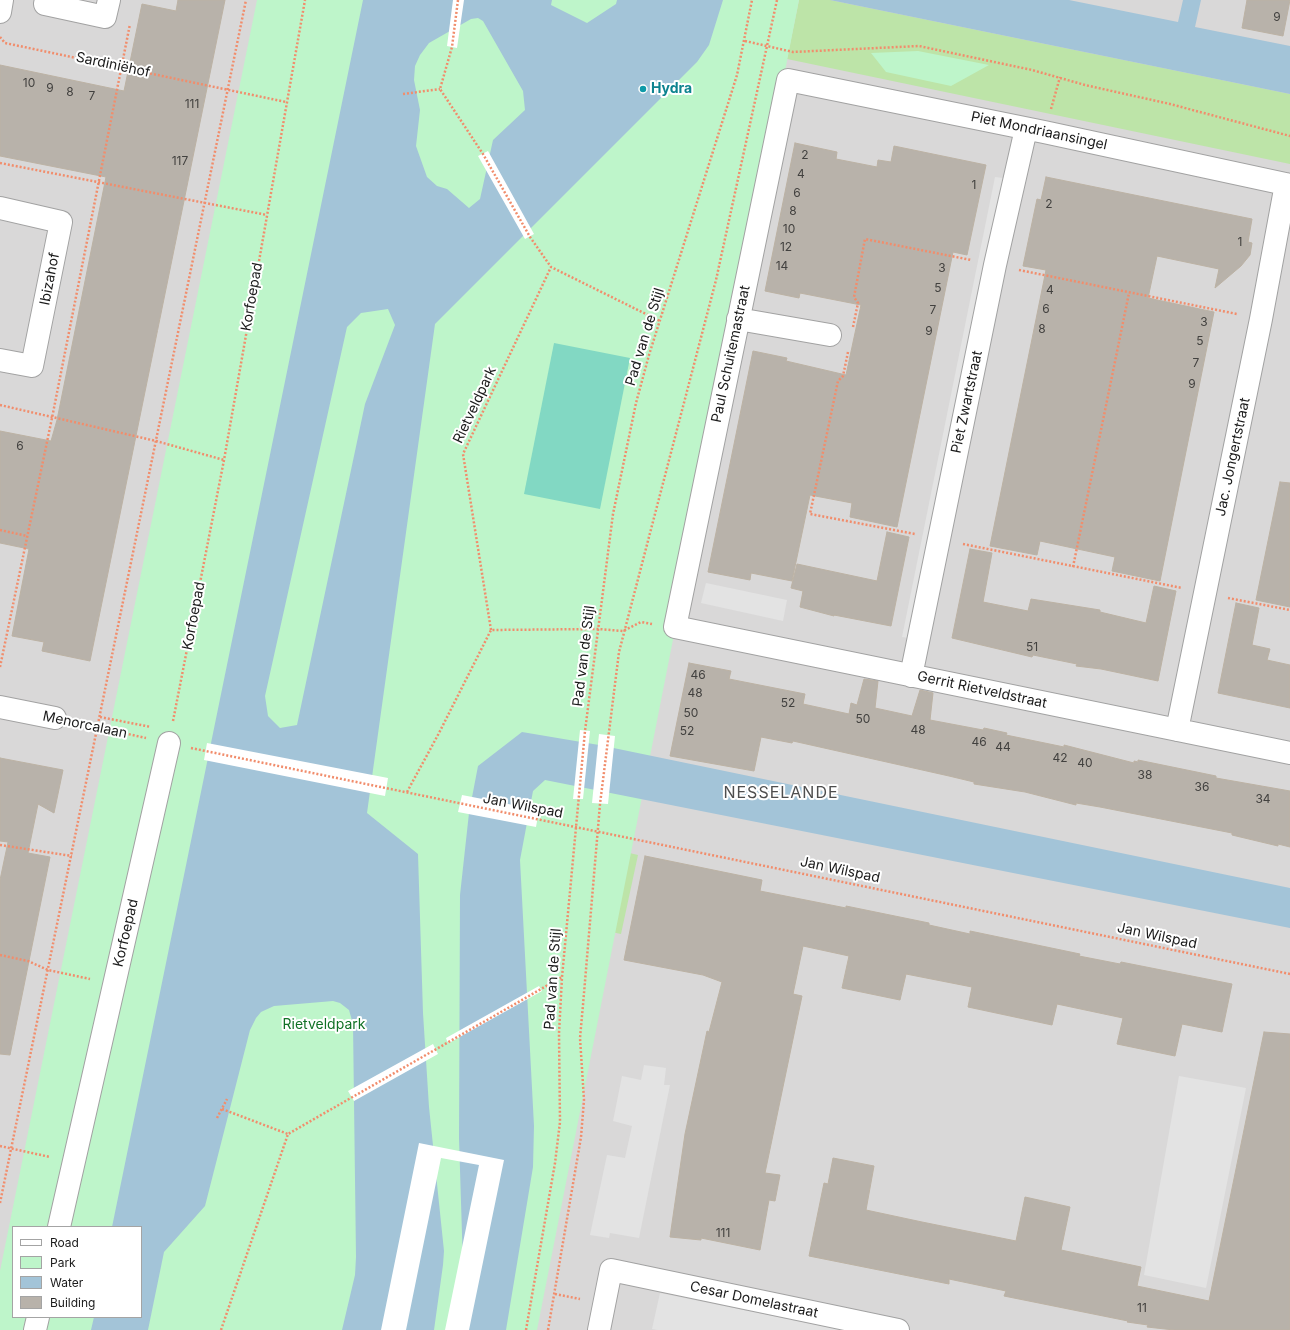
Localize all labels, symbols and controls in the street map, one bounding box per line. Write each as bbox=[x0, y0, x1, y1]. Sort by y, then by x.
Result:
house number: 9 bbox=[1273, 10, 1281, 24]
street label: Sardiniëhof bbox=[74, 49, 152, 81]
house number: 10 bbox=[23, 76, 35, 90]
house number: 9 bbox=[46, 81, 54, 95]
place label: Hydra bbox=[651, 81, 692, 97]
marker: Hydra bbox=[638, 84, 648, 94]
house number: 8 bbox=[66, 85, 74, 99]
house number: 7 bbox=[89, 89, 95, 103]
house number: 111 bbox=[185, 97, 199, 111]
street label: Piet Mondriaansingel bbox=[969, 108, 1109, 154]
house number: 2 bbox=[801, 148, 809, 162]
house number: 117 bbox=[172, 154, 188, 168]
house number: 4 bbox=[797, 167, 805, 181]
house number: 1 bbox=[972, 178, 976, 192]
house number: 6 bbox=[793, 186, 801, 200]
house number: 2 bbox=[1045, 197, 1053, 211]
house number: 8 bbox=[789, 204, 797, 218]
house number: 10 bbox=[783, 222, 795, 236]
house number: 1 bbox=[1238, 235, 1242, 249]
house number: 12 bbox=[780, 240, 792, 254]
street label: Ibizahof bbox=[37, 251, 63, 307]
house number: 14 bbox=[776, 259, 788, 273]
street label: Korfoepad bbox=[238, 261, 266, 333]
house number: 3 bbox=[938, 261, 946, 275]
house number: 5 bbox=[934, 281, 942, 295]
house number: 4 bbox=[1046, 283, 1054, 297]
street label: Paul Schuitemastraat bbox=[708, 284, 754, 424]
street label: Pad van de Stijl bbox=[622, 286, 668, 388]
house number: 6 bbox=[1042, 302, 1050, 316]
house number: 7 bbox=[930, 303, 936, 317]
house number: 3 bbox=[1200, 315, 1208, 329]
house number: 8 bbox=[1038, 322, 1046, 336]
house number: 9 bbox=[925, 324, 933, 338]
house number: 5 bbox=[1196, 334, 1204, 348]
street label: Piet Zwartstraat bbox=[948, 349, 986, 455]
house number: 7 bbox=[1193, 356, 1199, 370]
street label: Rietveldpark bbox=[450, 364, 500, 446]
house number: 9 bbox=[1188, 377, 1196, 391]
street label: Jac. Jongertstraat bbox=[1212, 396, 1254, 518]
house number: 6 bbox=[16, 439, 24, 453]
street label: Korfoepad bbox=[179, 580, 209, 652]
street label: Pad van de Stijl bbox=[569, 605, 599, 707]
house number: 51 bbox=[1026, 640, 1038, 654]
house number: 46 bbox=[690, 668, 706, 682]
street label: Gerrit Rietveldstraat bbox=[916, 668, 1048, 712]
house number: 48 bbox=[687, 686, 703, 700]
house number: 52 bbox=[781, 696, 795, 710]
house number: 50 bbox=[684, 706, 698, 720]
street label: Menorcalaan bbox=[41, 708, 129, 742]
house number: 50 bbox=[856, 712, 870, 726]
house number: 48 bbox=[910, 723, 926, 737]
house number: 52 bbox=[680, 724, 694, 738]
house number: 46 bbox=[971, 735, 987, 749]
house number: 44 bbox=[995, 740, 1011, 754]
house number: 42 bbox=[1052, 751, 1068, 765]
house number: 40 bbox=[1077, 756, 1093, 770]
house number: 38 bbox=[1138, 768, 1152, 782]
house number: 36 bbox=[1195, 780, 1209, 794]
district label: NESSELANDE bbox=[723, 783, 839, 803]
street label: Jan Wilspad bbox=[482, 790, 564, 822]
house number: 34 bbox=[1255, 792, 1271, 806]
street label: Jan Wilspad bbox=[799, 853, 881, 887]
street label: Korfoepad bbox=[110, 897, 142, 969]
street label: Jan Wilspad bbox=[1116, 919, 1198, 953]
street label: Pad van de Stijl bbox=[541, 928, 565, 1030]
park label: Rietveldpark bbox=[283, 1017, 365, 1033]
legend bbox=[12, 1226, 142, 1318]
house number: 111 bbox=[716, 1226, 730, 1240]
text: Road bbox=[50, 1235, 79, 1250]
text: Park bbox=[50, 1255, 76, 1270]
text: Water bbox=[50, 1275, 83, 1290]
street label: Cesar Domelastraat bbox=[688, 1278, 820, 1322]
text: Building bbox=[50, 1295, 95, 1310]
house number: 11 bbox=[1137, 1301, 1147, 1315]

